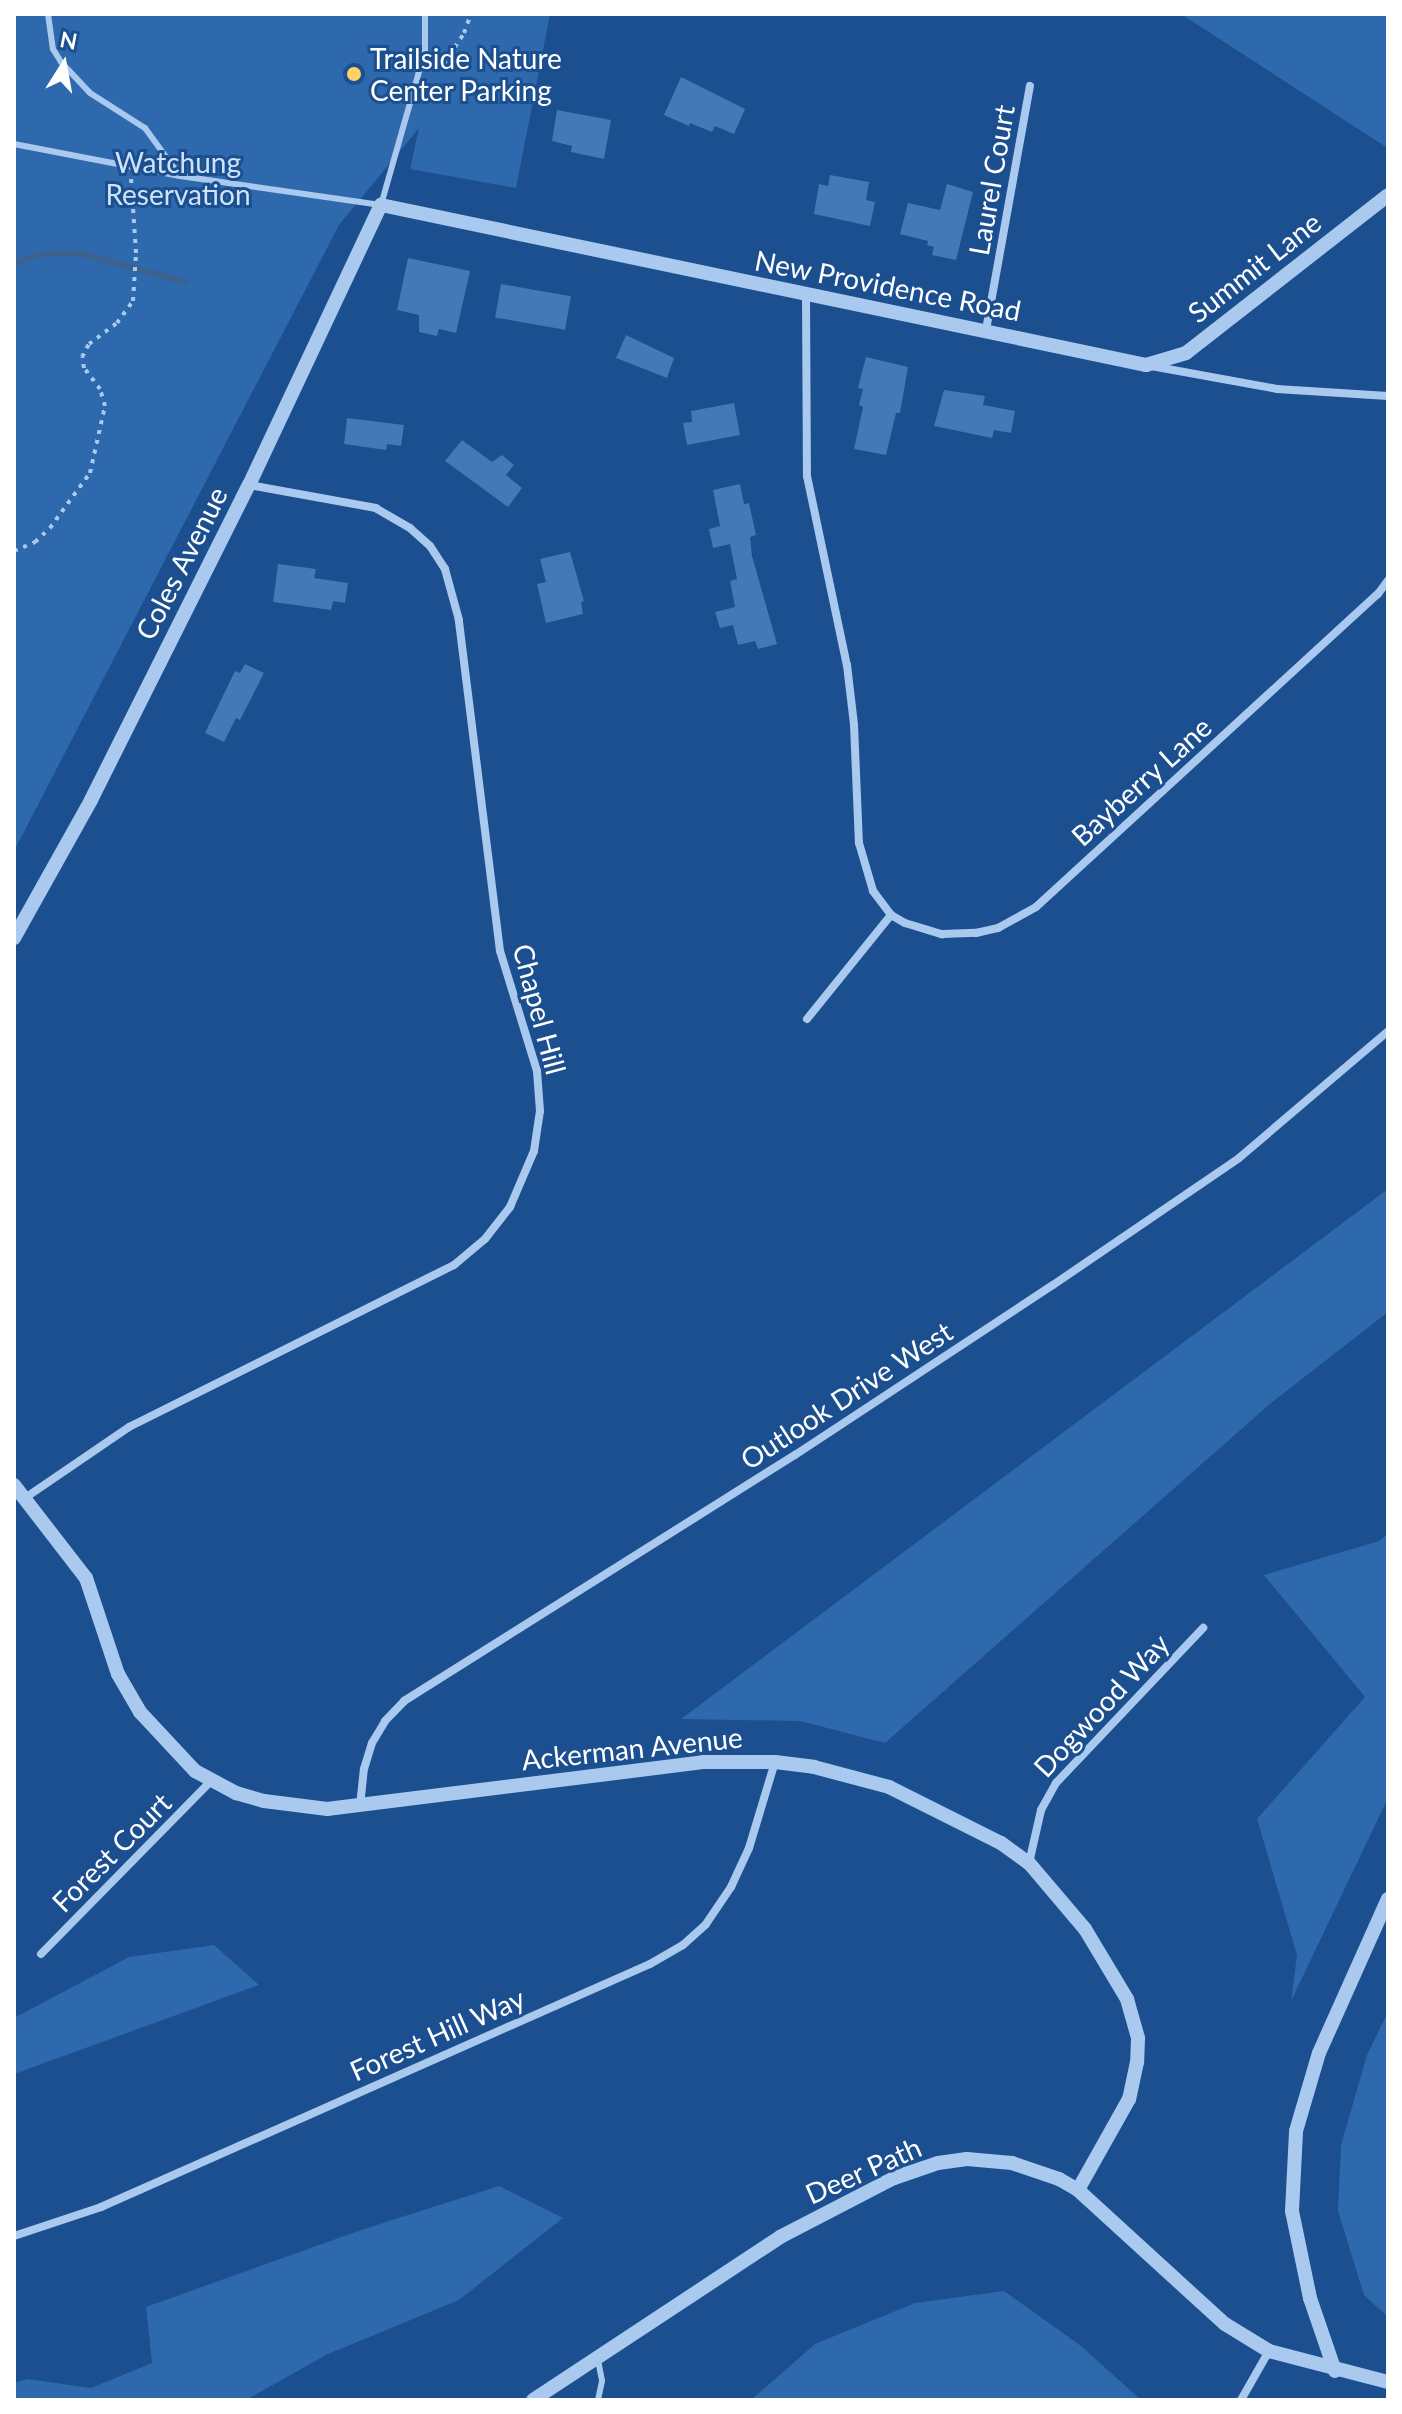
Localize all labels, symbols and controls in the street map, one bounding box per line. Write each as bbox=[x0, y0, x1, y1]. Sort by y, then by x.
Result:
north arrow bbox=[24, 24, 104, 104]
text: N bbox=[58, 25, 80, 55]
place label: Trailside Nature Center Parking bbox=[370, 41, 562, 107]
marker: Trailside Nature Center Parking bbox=[345, 65, 363, 83]
street label: Laurel Court bbox=[961, 102, 1021, 258]
park label: Watchung Reservation bbox=[105, 145, 251, 211]
street label: Summit Lane bbox=[1181, 205, 1327, 329]
street label: New Providence Road bbox=[752, 243, 1024, 327]
street label: Coles Avenue bbox=[128, 481, 234, 645]
street label: Bayberry Lane bbox=[1064, 709, 1218, 853]
street label: Chapel Hill bbox=[506, 940, 574, 1078]
street label: Outlook Drive West bbox=[734, 1314, 958, 1476]
street label: Dogwood Way bbox=[1026, 1627, 1176, 1783]
street label: Ackerman Avenue bbox=[519, 1720, 745, 1776]
street label: Forest Court bbox=[45, 1786, 177, 1918]
street label: Forest Hill Way bbox=[344, 1980, 530, 2088]
street label: Deer Path bbox=[800, 2129, 926, 2211]

